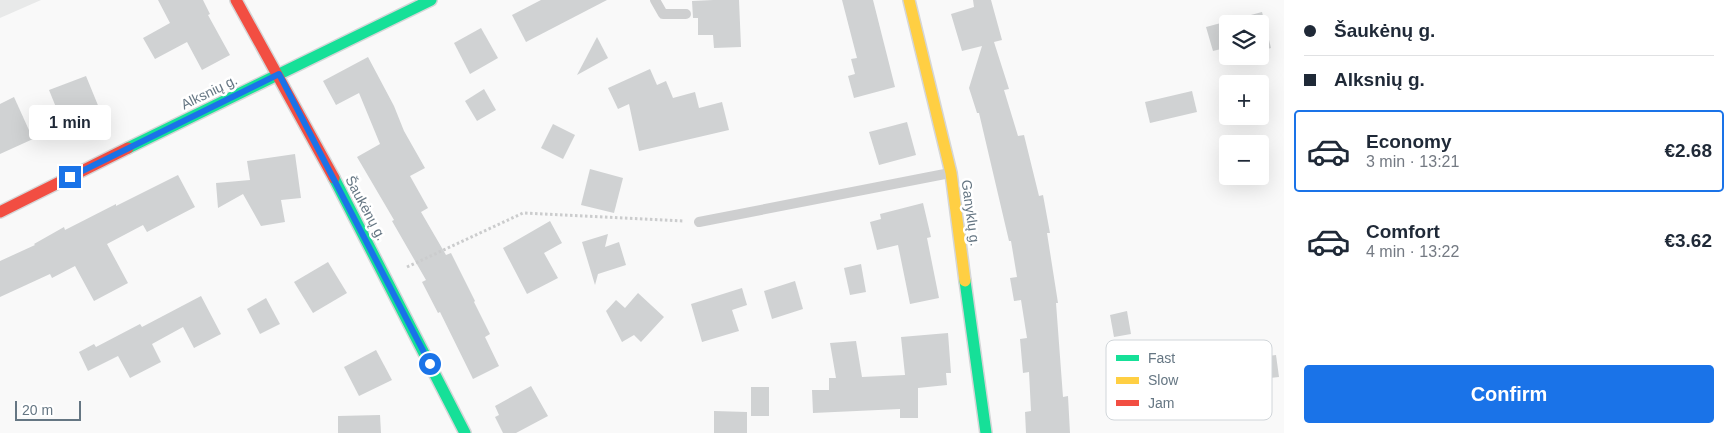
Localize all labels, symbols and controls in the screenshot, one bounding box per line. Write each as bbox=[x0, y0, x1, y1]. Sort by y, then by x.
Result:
map controls bbox=[1219, 15, 1269, 185]
button: layers bbox=[1219, 15, 1269, 65]
text: Šaukėnų g. bbox=[1334, 20, 1435, 41]
text: Alksnių g. bbox=[1334, 69, 1425, 90]
street label: Alksnių g. bbox=[178, 72, 240, 112]
button: + bbox=[1219, 75, 1269, 125]
callout: 1 min bbox=[29, 104, 111, 140]
text: 1 min bbox=[49, 114, 91, 131]
icon: car bbox=[1306, 129, 1351, 174]
text: Economy bbox=[1366, 131, 1452, 152]
button: − bbox=[1219, 135, 1269, 185]
text: €2.68 bbox=[1664, 140, 1712, 161]
text: 3 min · 13:21 bbox=[1366, 153, 1459, 170]
route end bbox=[59, 166, 81, 188]
street label: Šaukėnų g. bbox=[342, 173, 390, 243]
street label: Ganyklų g. bbox=[958, 179, 984, 247]
icon: car bbox=[1306, 219, 1351, 264]
text: Comfort bbox=[1366, 221, 1440, 242]
text: €3.62 bbox=[1664, 230, 1712, 251]
text: 4 min · 13:22 bbox=[1366, 243, 1459, 260]
legend bbox=[1106, 340, 1272, 420]
text: Fast bbox=[1148, 350, 1175, 366]
route start bbox=[419, 353, 441, 375]
button: Confirm bbox=[1304, 365, 1714, 423]
text: Slow bbox=[1148, 372, 1179, 388]
text: Jam bbox=[1148, 395, 1174, 411]
scale bar bbox=[15, 398, 81, 421]
text: 20 m bbox=[22, 402, 53, 418]

